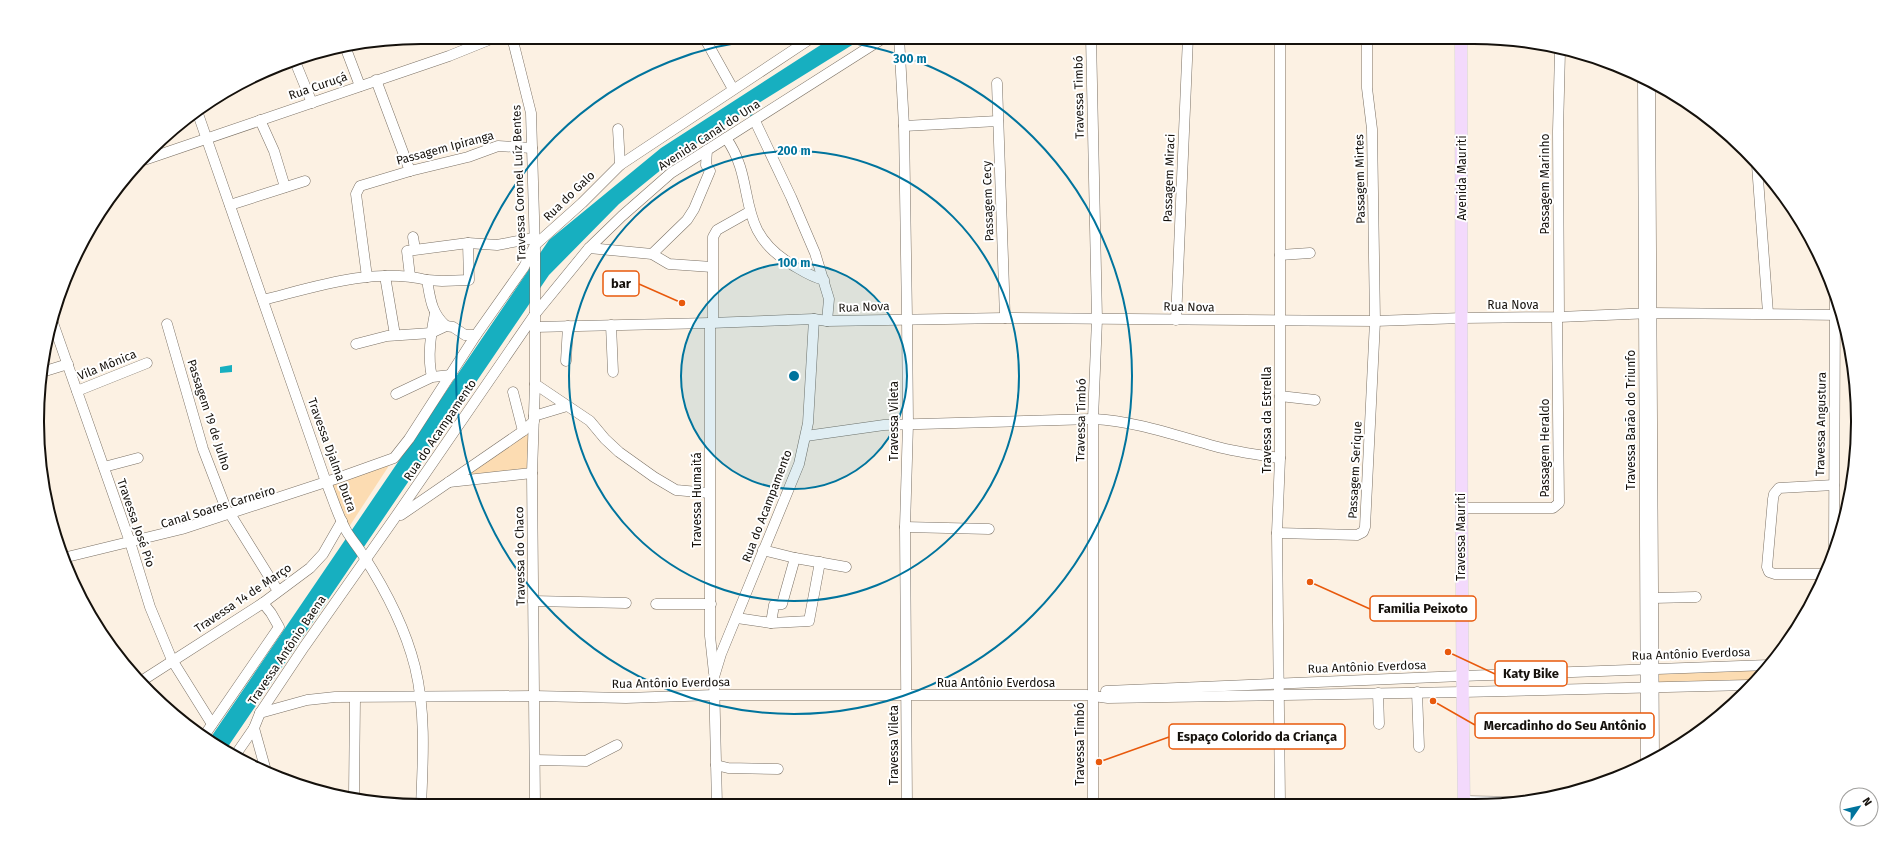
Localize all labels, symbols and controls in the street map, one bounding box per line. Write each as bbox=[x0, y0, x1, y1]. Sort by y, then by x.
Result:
text: 300 m bbox=[892, 52, 927, 66]
street label: Travessa Timbó bbox=[1071, 55, 1087, 139]
street label: Rua Curuçá bbox=[287, 69, 349, 103]
street label: Avenida Canal do Una bbox=[655, 97, 763, 173]
street label: Travessa Coronel Luíz Bentes bbox=[509, 104, 529, 261]
street label: Passagem Ipiranga bbox=[395, 128, 495, 168]
street label: Passagem Miraci bbox=[1160, 133, 1178, 223]
street label: Passagem Marinho bbox=[1538, 133, 1552, 235]
street label: Passagem Mirtes bbox=[1352, 134, 1368, 224]
street label: Avenida Mauriti bbox=[1455, 135, 1469, 221]
text: 200 m bbox=[777, 144, 811, 158]
street label: Passagem Cecy bbox=[980, 160, 996, 242]
street label: Rua do Galo bbox=[540, 168, 598, 224]
text: 100 m bbox=[778, 256, 810, 270]
callout: bar bbox=[603, 271, 639, 296]
text: bar bbox=[611, 276, 632, 291]
street label: Rua Nova bbox=[1487, 298, 1539, 312]
street label: Rua Nova bbox=[838, 299, 890, 315]
street label: Rua Nova bbox=[1163, 300, 1215, 314]
street label: Vila Mônica bbox=[76, 347, 138, 383]
street label: Travessa Barão do Triunfo bbox=[1624, 350, 1638, 490]
street label: Passagem 19 de Julho bbox=[184, 358, 234, 472]
street label: Travessa da Estrella bbox=[1260, 367, 1274, 473]
centre of rings bbox=[787, 369, 801, 383]
street label: Travessa Angustura bbox=[1813, 372, 1829, 476]
street label: Rua do Acampamento bbox=[401, 377, 479, 483]
street label: Travessa Timbó bbox=[1073, 378, 1089, 462]
street label: Travessa Vileta bbox=[887, 381, 901, 461]
street label: Travessa Djalma Dutra bbox=[305, 396, 359, 514]
street label: Passagem Heraldo bbox=[1538, 398, 1552, 498]
street label: Passagem Serique bbox=[1345, 421, 1365, 519]
street label: Rua do Acampamento bbox=[739, 448, 795, 564]
street label: Travessa Humaitá bbox=[690, 452, 704, 548]
street label: Travessa José Pio bbox=[114, 477, 158, 569]
street label: Canal Soares Carneiro bbox=[159, 483, 277, 531]
street label: Travessa Mauriti bbox=[1454, 493, 1468, 581]
street label: Travessa do Chaco bbox=[512, 506, 528, 606]
street label: Travessa 14 de Março bbox=[192, 560, 294, 636]
street label: Travessa Antônio Baena bbox=[245, 593, 329, 707]
callout: Familia Peixoto bbox=[1370, 596, 1476, 621]
text: Familia Peixoto bbox=[1378, 601, 1468, 616]
street label: Rua Antônio Everdosa bbox=[1631, 645, 1751, 663]
street label: Rua Antônio Everdosa bbox=[1307, 658, 1427, 676]
callout: Katy Bike bbox=[1495, 661, 1567, 686]
text: Katy Bike bbox=[1503, 666, 1559, 681]
street label: Rua Antônio Everdosa bbox=[612, 675, 730, 691]
street label: Rua Antônio Everdosa bbox=[937, 676, 1055, 690]
street label: Travessa Timbó bbox=[1073, 702, 1087, 786]
street label: Travessa Vileta bbox=[887, 705, 901, 785]
callout: Mercadinho do Seu Antônio bbox=[1475, 713, 1654, 738]
text: Mercadinho do Seu Antônio bbox=[1484, 718, 1647, 733]
callout: Espaço Colorido da Criança bbox=[1169, 724, 1345, 749]
text: Espaço Colorido da Criança bbox=[1177, 729, 1337, 745]
north arrow bbox=[1839, 787, 1879, 827]
text: N bbox=[1859, 795, 1874, 808]

